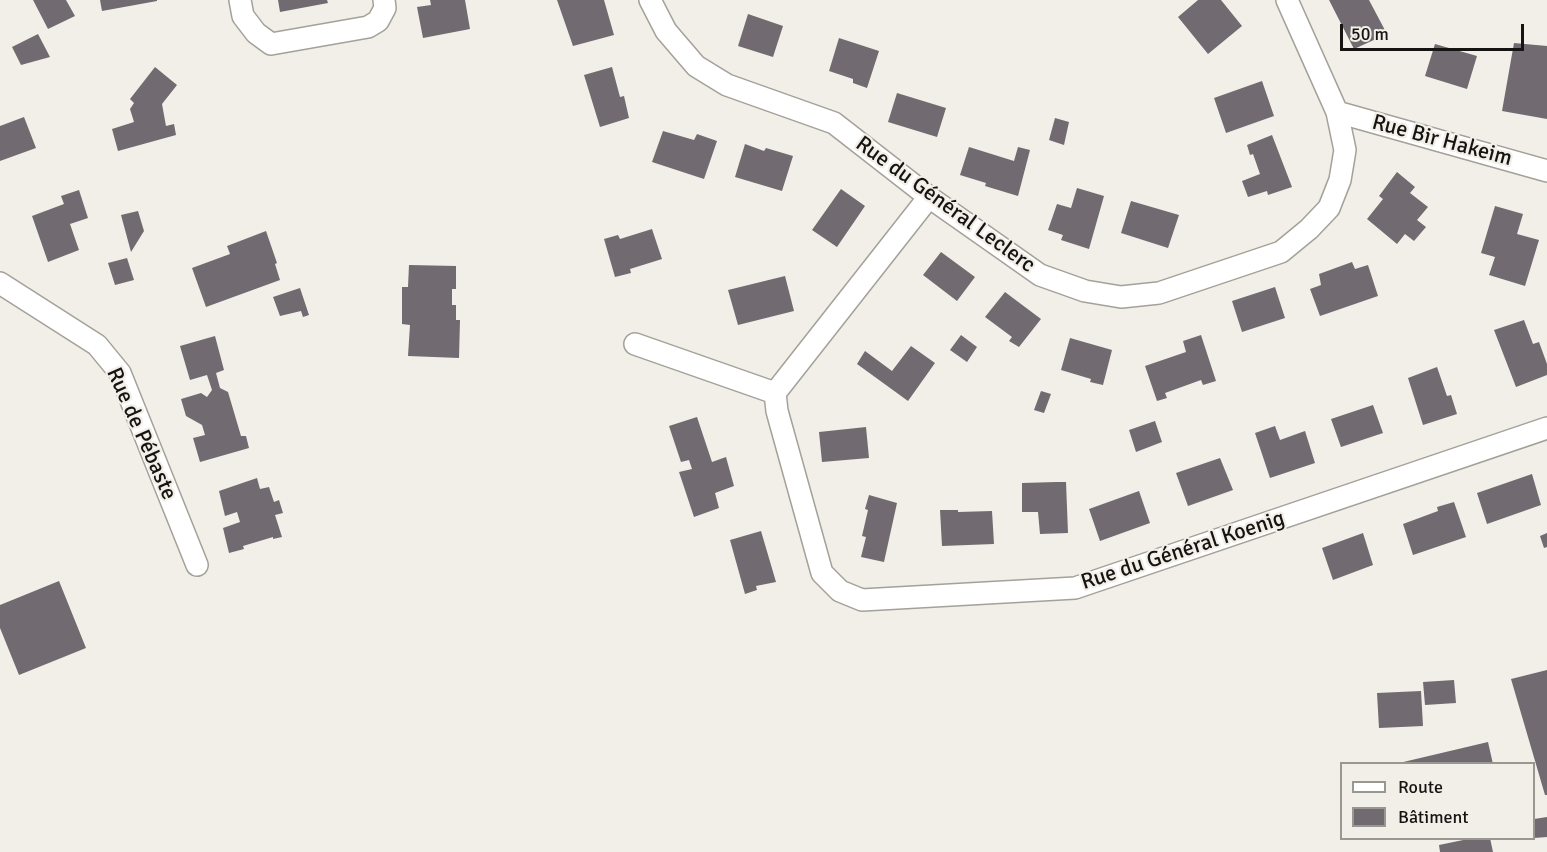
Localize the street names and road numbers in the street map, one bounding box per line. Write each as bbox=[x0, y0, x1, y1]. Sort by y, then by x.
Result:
street label: Rue Bir Hakeim bbox=[1369, 110, 1515, 172]
street label: Rue du Général Leclerc bbox=[850, 131, 1040, 279]
street label: Rue de Pébaste bbox=[100, 364, 182, 504]
street label: Rue du Général Koenig bbox=[1078, 506, 1288, 596]

